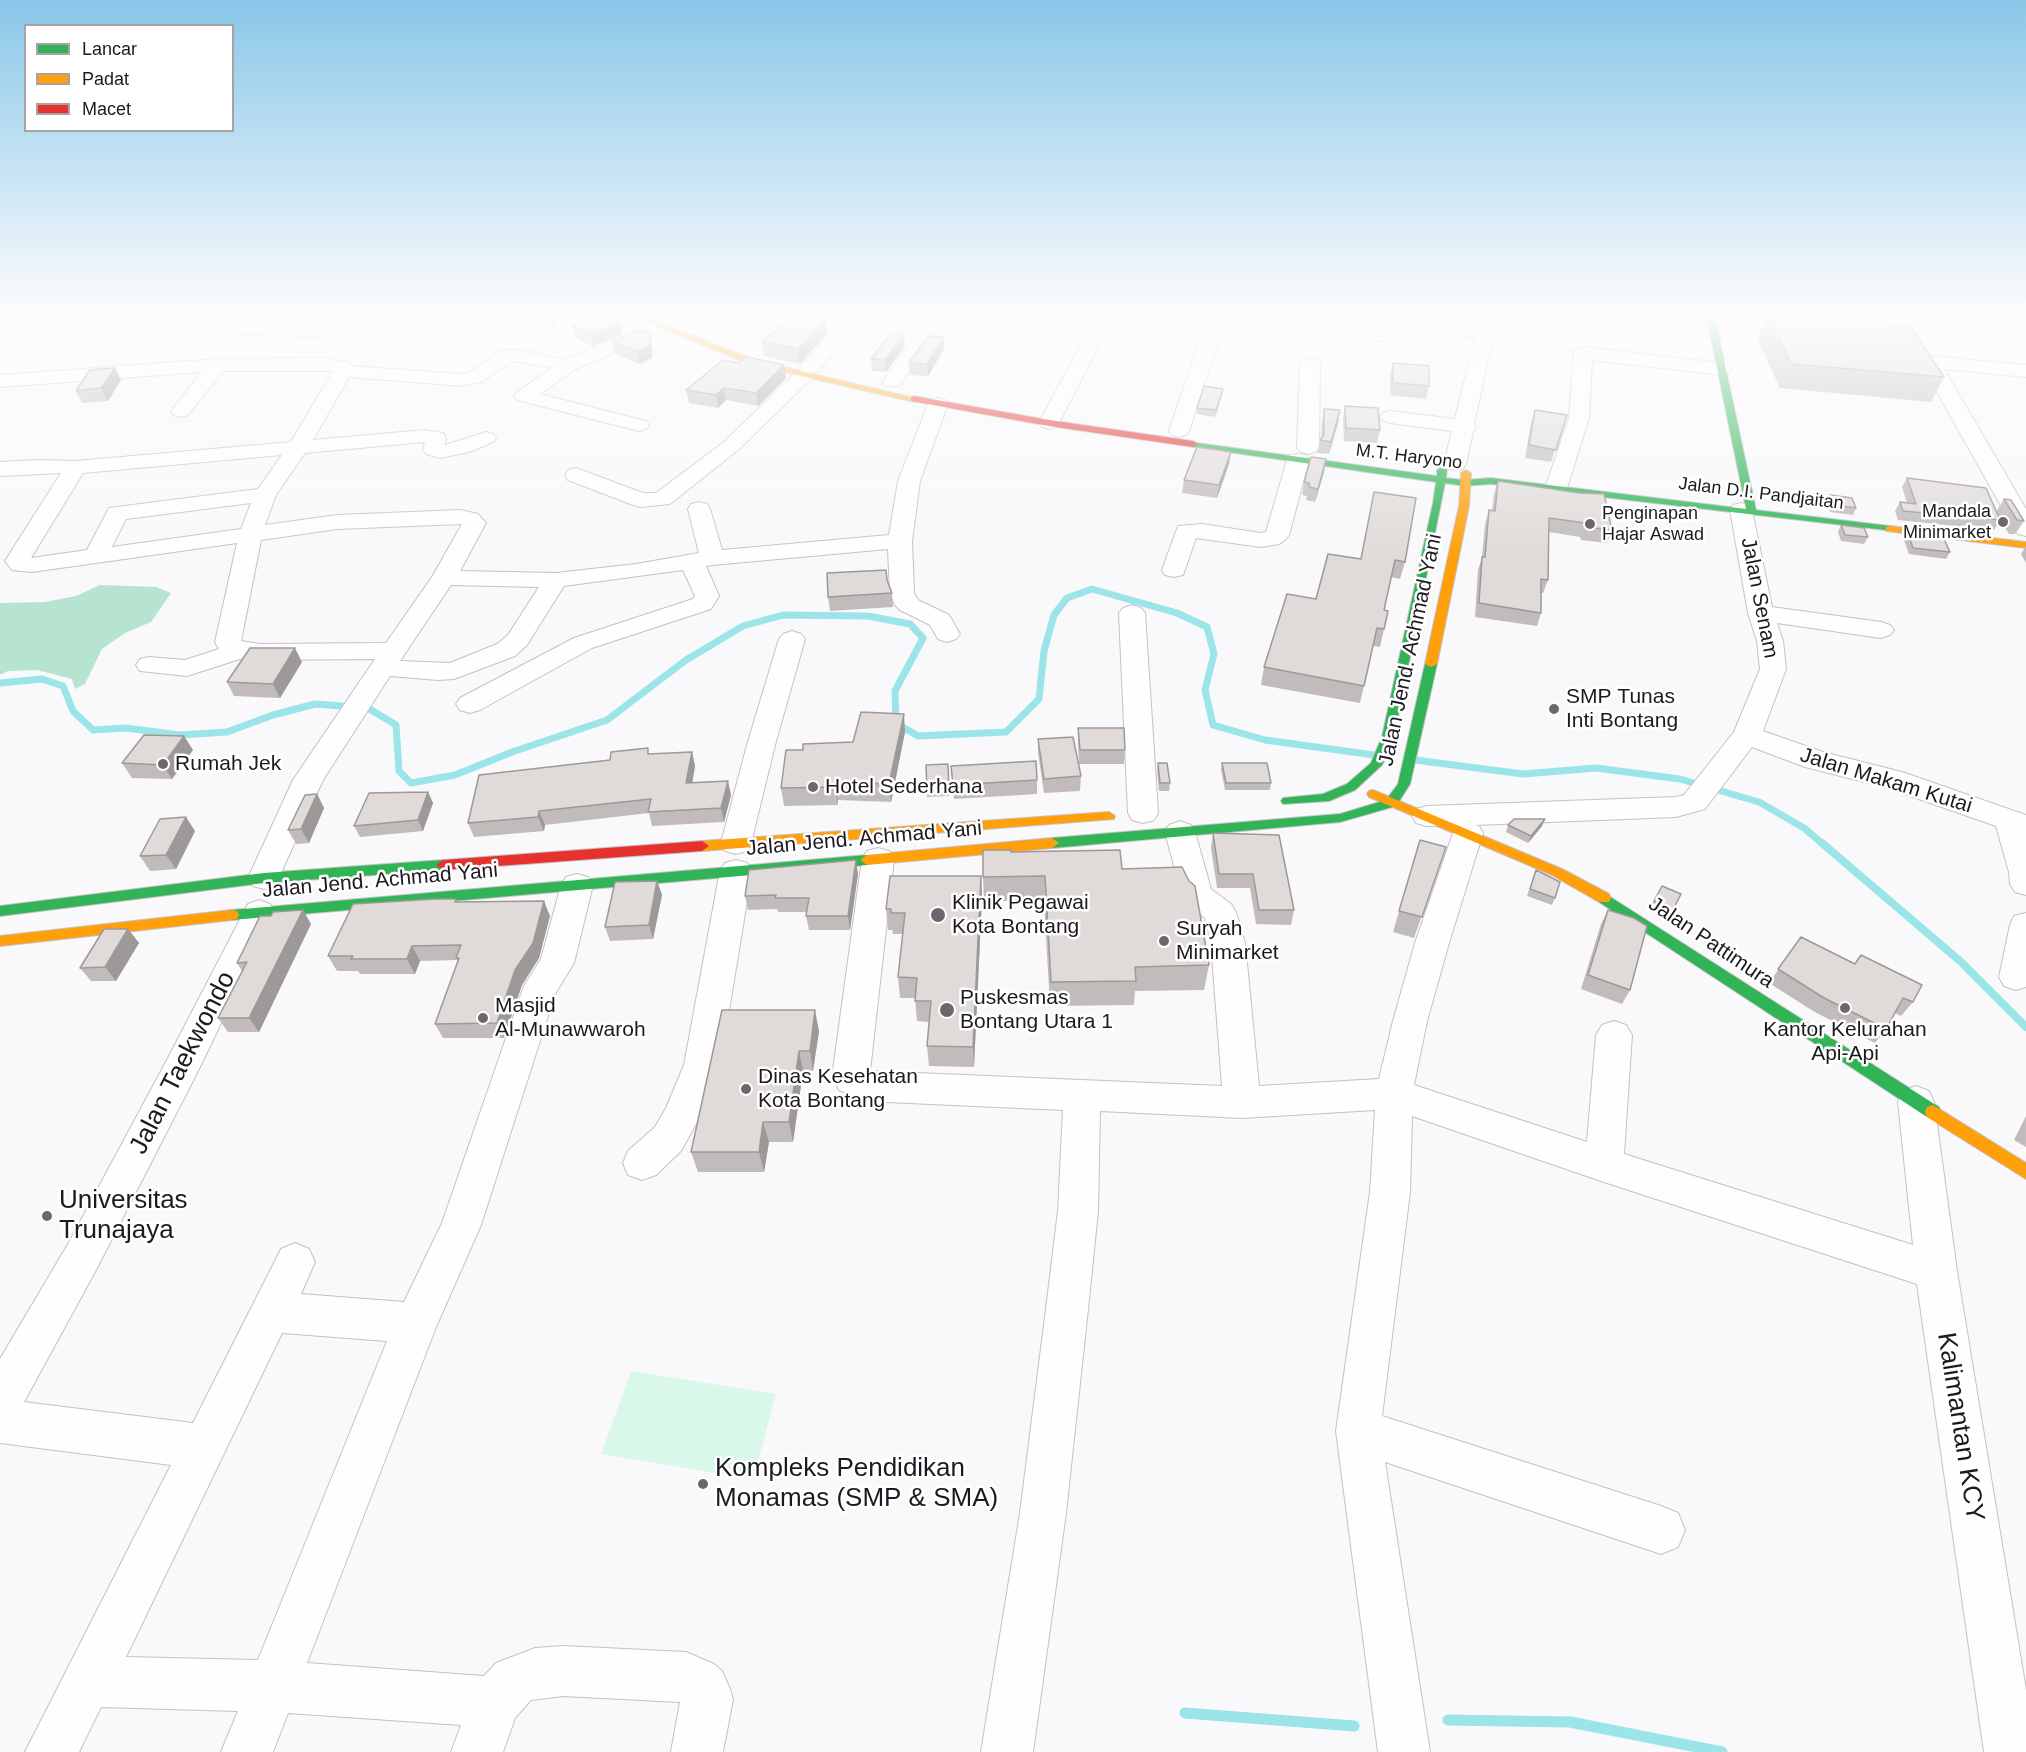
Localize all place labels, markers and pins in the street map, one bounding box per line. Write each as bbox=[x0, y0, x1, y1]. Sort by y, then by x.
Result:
place label: Mandala Minimarket bbox=[1903, 501, 1991, 544]
place label: Penginapan Hajar Aswad bbox=[1602, 503, 1704, 546]
marker: Mandala Minimarket bbox=[1996, 515, 2010, 529]
marker: Penginapan Hajar Aswad bbox=[1583, 517, 1597, 531]
place label: SMP Tunas Inti Bontang bbox=[1566, 684, 1678, 734]
marker: SMP Tunas Inti Bontang bbox=[1547, 702, 1561, 716]
place label: Rumah Jek bbox=[175, 751, 281, 777]
marker: Rumah Jek bbox=[156, 757, 170, 771]
place label: Hotel Sederhana bbox=[825, 774, 983, 800]
marker: Hotel Sederhana bbox=[806, 780, 820, 794]
place label: Klinik Pegawai Kota Bontang bbox=[952, 890, 1089, 940]
marker: Klinik Pegawai Kota Bontang bbox=[929, 906, 947, 924]
place label: Suryah Minimarket bbox=[1176, 916, 1279, 966]
marker: Suryah Minimarket bbox=[1157, 934, 1171, 948]
place label: Puskesmas Bontang Utara 1 bbox=[960, 985, 1113, 1035]
place label: Masjid Al-Munawwaroh bbox=[495, 993, 646, 1043]
marker: Puskesmas Bontang Utara 1 bbox=[938, 1001, 956, 1019]
marker: Kantor Kelurahan Api-Api bbox=[1838, 1001, 1852, 1015]
marker: Masjid Al-Munawwaroh bbox=[476, 1011, 490, 1025]
place label: Kantor Kelurahan Api-Api bbox=[1763, 1017, 1927, 1067]
place label: Dinas Kesehatan Kota Bontang bbox=[758, 1064, 918, 1114]
marker: Dinas Kesehatan Kota Bontang bbox=[739, 1082, 753, 1096]
place label: Universitas Trunajaya bbox=[59, 1185, 188, 1246]
marker: Universitas Trunajaya bbox=[40, 1209, 54, 1223]
place label: Kompleks Pendidikan Monamas (SMP & SMA) bbox=[715, 1453, 998, 1514]
marker: Kompleks Pendidikan Monamas (SMP & SMA) bbox=[696, 1477, 710, 1491]

